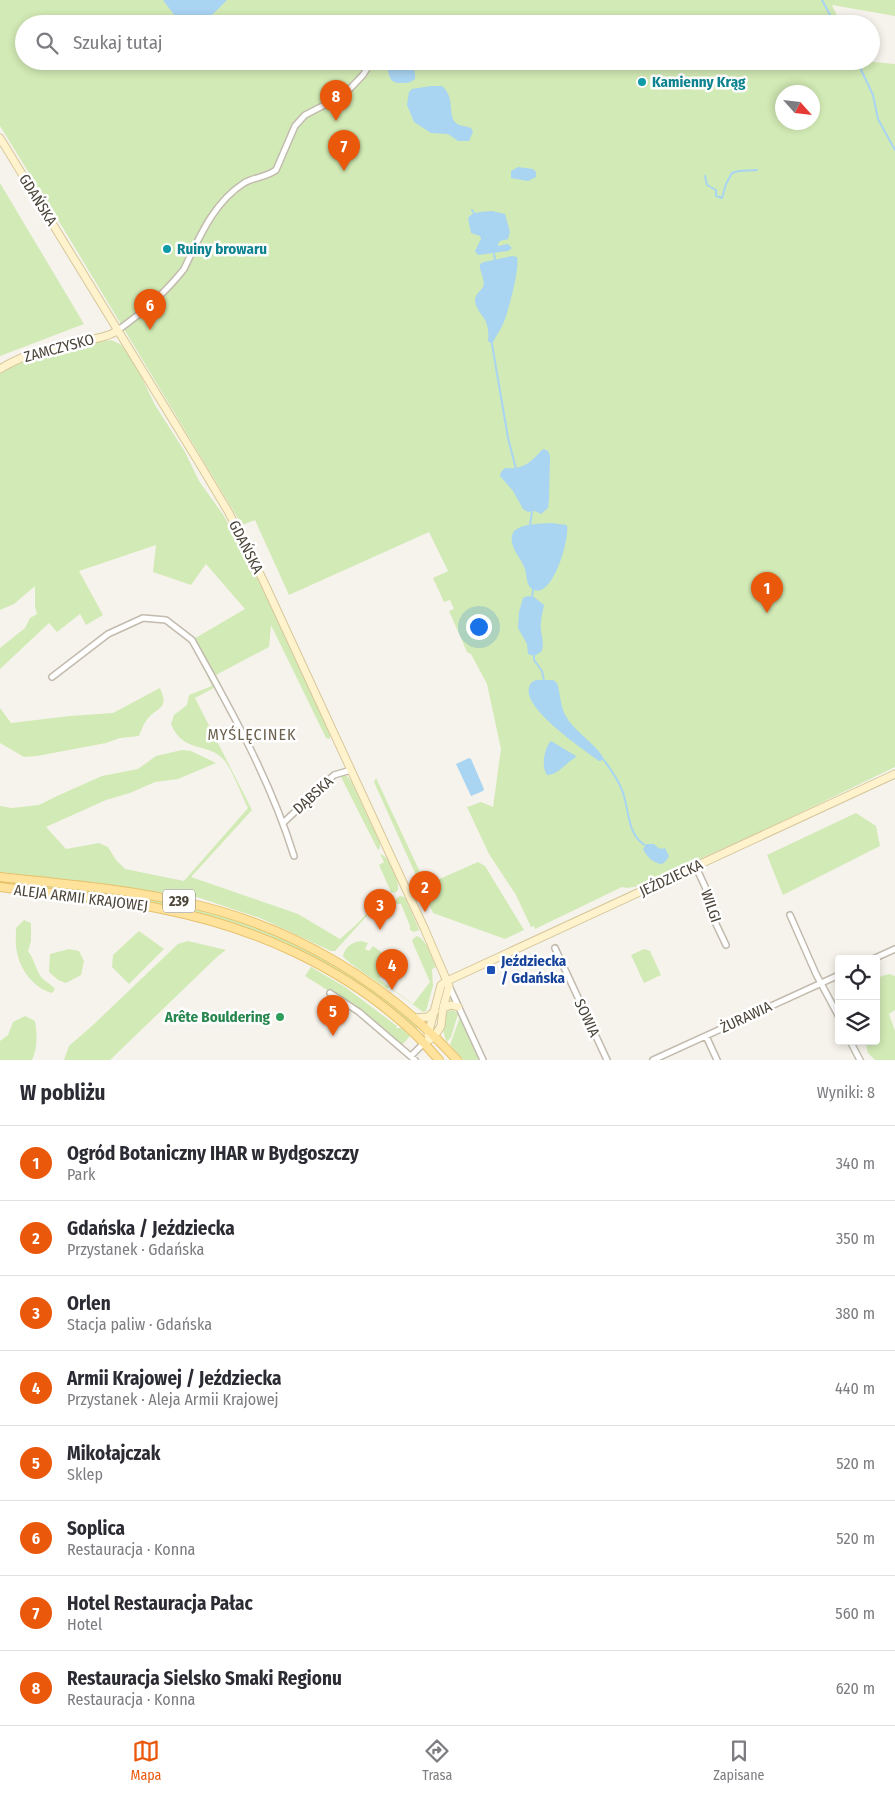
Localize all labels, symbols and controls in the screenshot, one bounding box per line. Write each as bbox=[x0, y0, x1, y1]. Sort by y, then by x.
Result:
search box bbox=[15, 15, 880, 70]
icon: search bbox=[33, 29, 61, 57]
text: Szukaj tutaj bbox=[73, 31, 163, 54]
place label: Kamienny Krąg bbox=[652, 73, 746, 91]
marker: Kamienny Krąg bbox=[636, 76, 648, 88]
pin: 8 bbox=[320, 80, 352, 121]
north arrow bbox=[775, 85, 820, 130]
pin: 7 bbox=[328, 130, 360, 171]
street label: GDAŃSKA bbox=[15, 171, 61, 229]
place label: Ruiny browaru bbox=[177, 240, 267, 258]
marker: Ruiny browaru bbox=[161, 243, 173, 255]
pin: 6 bbox=[134, 289, 166, 330]
street label: ZAMCZYSKO bbox=[22, 330, 96, 366]
street label: GDAŃSKA bbox=[225, 517, 267, 577]
pin: 1 bbox=[751, 572, 783, 613]
your location bbox=[466, 614, 492, 640]
district label: MYŚLĘCINEK bbox=[207, 725, 297, 744]
street label: DĄBSKA bbox=[289, 772, 337, 818]
street label: JEŹDZIECKA bbox=[636, 855, 706, 900]
pin: 2 bbox=[409, 871, 441, 912]
street label: ALEJA ARMII KRAJOWEJ bbox=[13, 881, 149, 915]
street label: WILGI bbox=[697, 887, 725, 925]
road number: 239 bbox=[163, 889, 195, 912]
pin: 3 bbox=[364, 889, 396, 930]
pin: 4 bbox=[376, 949, 408, 990]
place label: Jeździecka / Gdańska bbox=[500, 952, 567, 987]
map controls bbox=[835, 955, 880, 1045]
button: locate bbox=[835, 955, 880, 1000]
marker: Jeździecka / Gdańska bbox=[485, 964, 497, 976]
pin: 5 bbox=[317, 995, 349, 1036]
street label: SOWIA bbox=[570, 996, 604, 1040]
street label: ŻURAWIA bbox=[717, 997, 775, 1037]
button: layers bbox=[835, 1000, 880, 1045]
place label: Arête Bouldering bbox=[164, 1008, 271, 1026]
marker: Arête Bouldering bbox=[274, 1011, 286, 1023]
text: W pobliżu bbox=[20, 1080, 105, 1106]
text: Wyniki: 8 bbox=[817, 1083, 875, 1102]
text: Ogród Botaniczny IHAR w Bydgoszczy bbox=[67, 1142, 359, 1165]
text: 1 bbox=[33, 1154, 39, 1173]
text: 340 m bbox=[836, 1154, 875, 1173]
text: Park bbox=[67, 1165, 95, 1184]
text: Gdańska / Jeździecka bbox=[67, 1217, 235, 1240]
text: 2 bbox=[32, 1229, 40, 1248]
text: 350 m bbox=[836, 1229, 875, 1248]
text: Przystanek · Gdańska bbox=[67, 1240, 204, 1259]
text: Orlen bbox=[67, 1292, 111, 1315]
text: 3 bbox=[32, 1304, 40, 1323]
text: 380 m bbox=[835, 1304, 875, 1323]
text: Stacja paliw · Gdańska bbox=[67, 1315, 212, 1334]
text: Armii Krajowej / Jeździecka bbox=[67, 1367, 281, 1390]
text: 4 bbox=[32, 1379, 40, 1398]
text: 440 m bbox=[835, 1379, 875, 1398]
text: Przystanek · Aleja Armii Krajowej bbox=[67, 1390, 279, 1409]
text: Mikołajczak bbox=[67, 1442, 160, 1465]
text: 5 bbox=[32, 1454, 40, 1473]
text: 520 m bbox=[836, 1454, 875, 1473]
text: Sklep bbox=[67, 1465, 103, 1484]
text: Soplica bbox=[67, 1517, 125, 1540]
text: 6 bbox=[32, 1529, 40, 1548]
text: 520 m bbox=[836, 1529, 875, 1548]
text: Restauracja · Konna bbox=[67, 1540, 195, 1559]
text: Hotel Restauracja Pałac bbox=[67, 1592, 253, 1615]
text: 7 bbox=[33, 1604, 39, 1623]
text: 560 m bbox=[835, 1604, 875, 1623]
text: Hotel bbox=[67, 1615, 102, 1634]
text: Restauracja Sielsko Smaki Regionu bbox=[67, 1667, 342, 1690]
text: 8 bbox=[32, 1679, 40, 1698]
text: 620 m bbox=[836, 1679, 875, 1698]
text: Restauracja · Konna bbox=[67, 1690, 195, 1709]
tab: Mapa bbox=[130, 1737, 161, 1784]
tab: Trasa bbox=[422, 1737, 452, 1784]
tab: Zapisane bbox=[713, 1737, 765, 1784]

